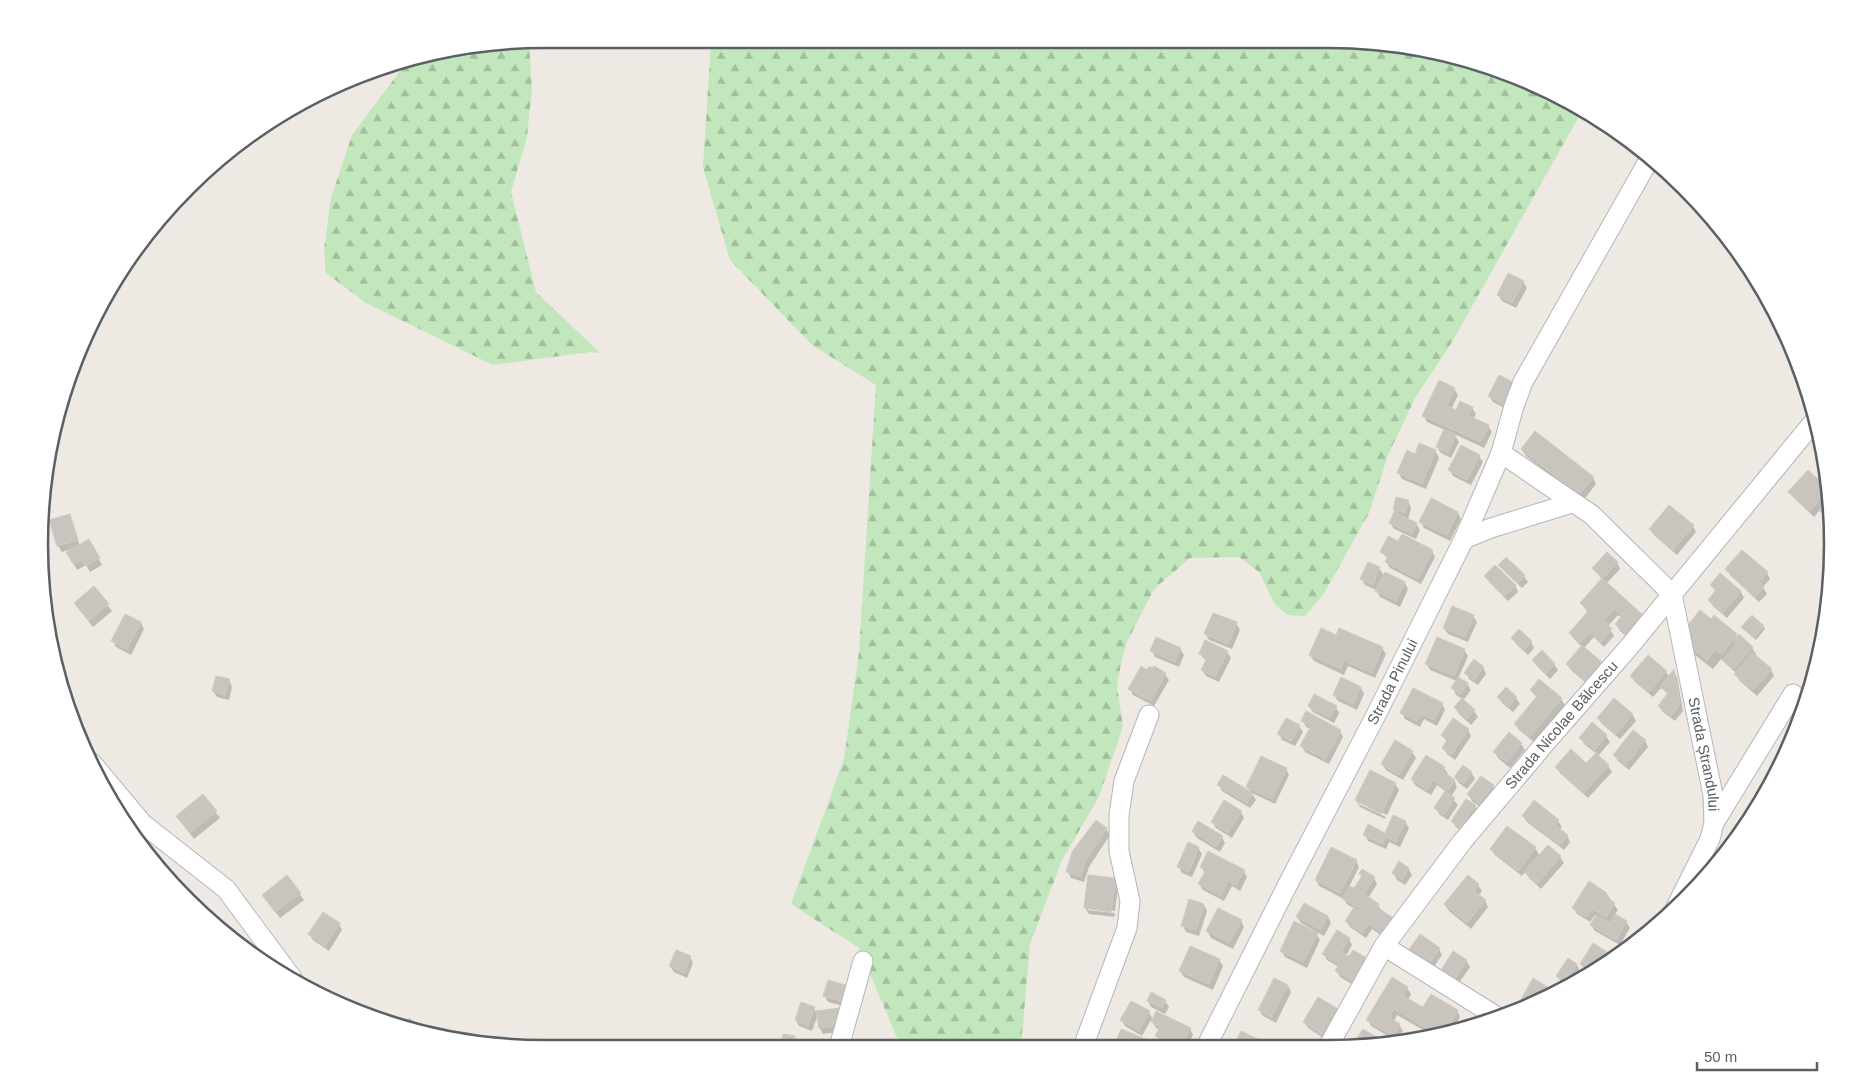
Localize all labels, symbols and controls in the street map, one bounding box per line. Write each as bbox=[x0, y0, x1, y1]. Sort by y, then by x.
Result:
street label: Strada Pinului bbox=[1363, 636, 1421, 727]
street label: Strada Nicolae Bălcescu bbox=[1501, 657, 1621, 792]
street label: Strada Ștrandului bbox=[1685, 696, 1723, 812]
scale bar bbox=[1697, 1040, 1817, 1072]
text: 50 m bbox=[1704, 1048, 1737, 1065]

